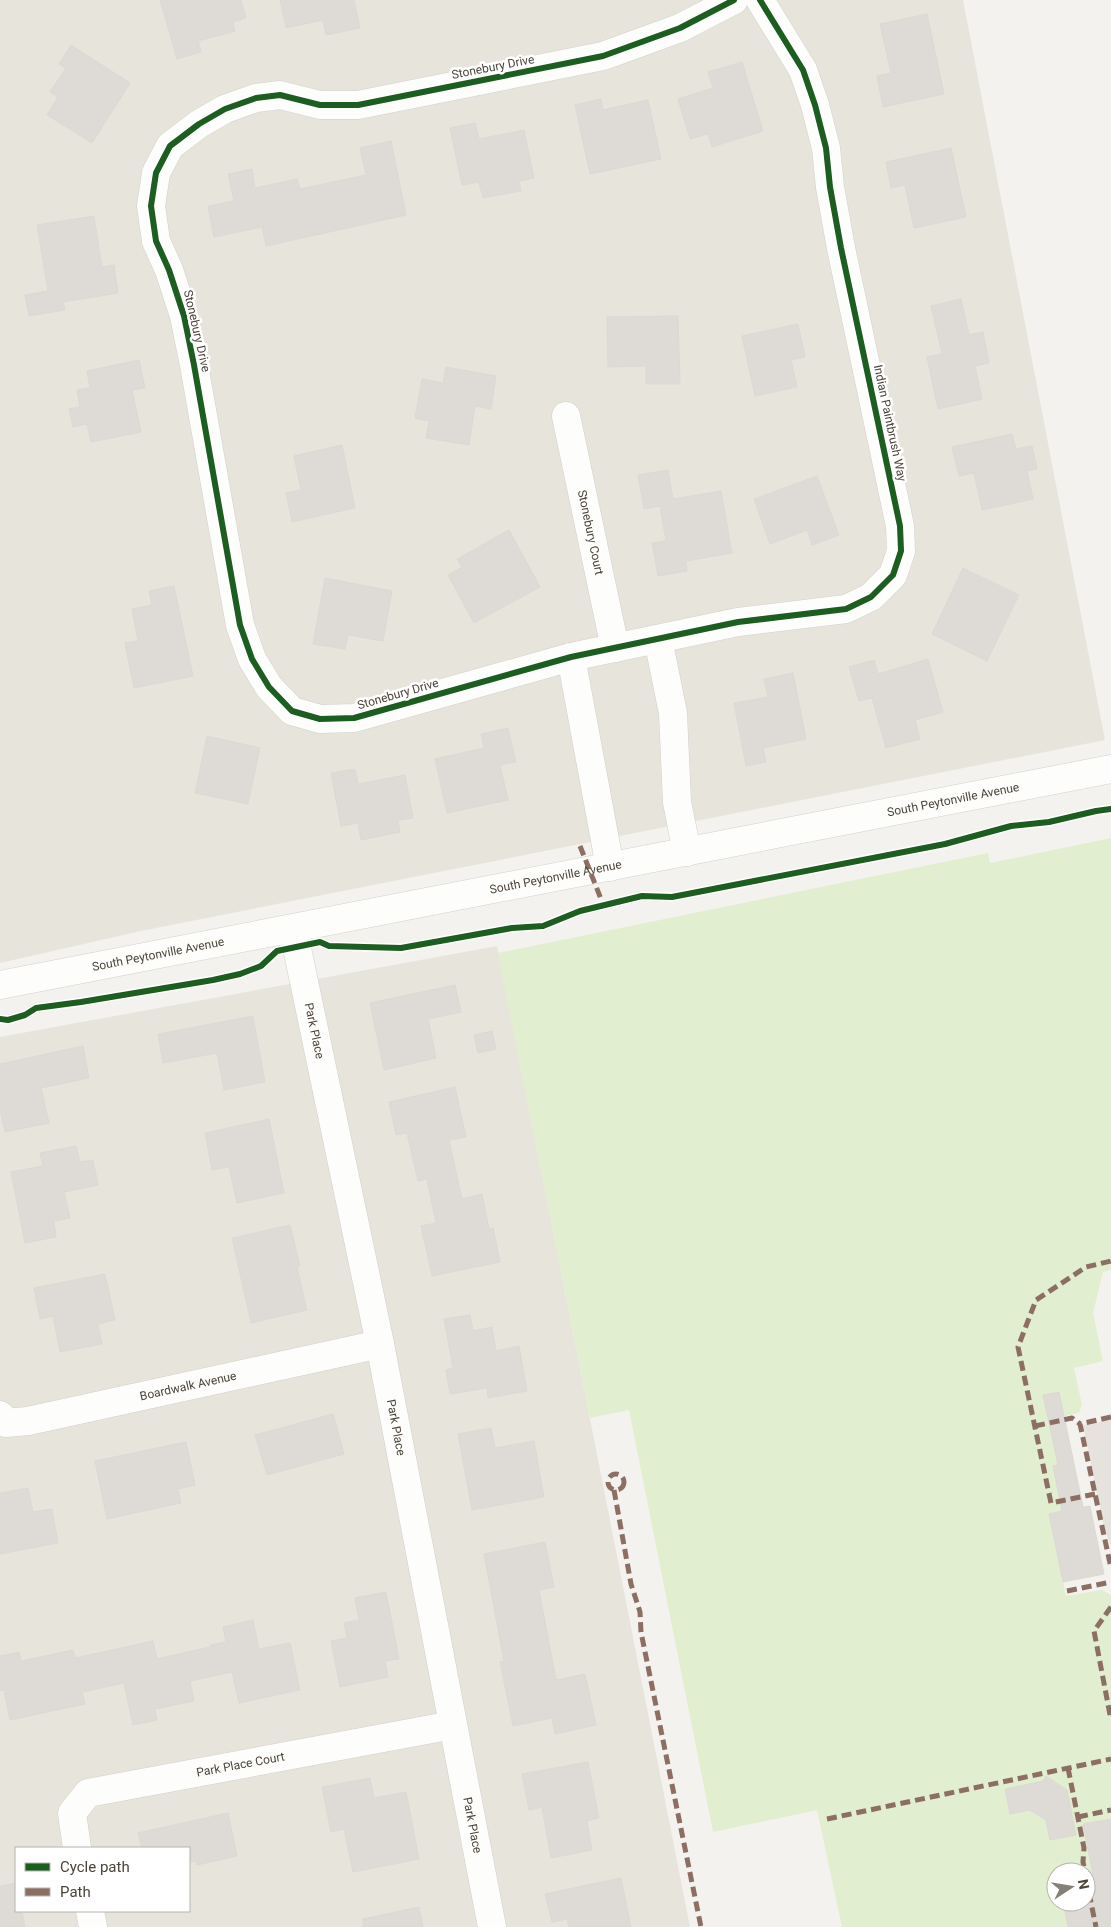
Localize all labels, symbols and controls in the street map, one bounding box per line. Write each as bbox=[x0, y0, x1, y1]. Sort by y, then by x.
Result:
street label: Stonebury Drive bbox=[450, 52, 536, 82]
street label: Stonebury Drive bbox=[181, 289, 213, 373]
street label: Indian Paintbrush Way bbox=[871, 363, 909, 483]
street label: Stonebury Court bbox=[575, 489, 606, 576]
street label: Stonebury Drive bbox=[356, 676, 440, 712]
street label: South Peytonville Avenue bbox=[886, 780, 1020, 819]
street label: South Peytonville Avenue bbox=[488, 857, 623, 897]
street label: South Peytonville Avenue bbox=[91, 935, 225, 974]
street label: Park Place bbox=[302, 1002, 327, 1060]
street label: Boardwalk Avenue bbox=[139, 1369, 238, 1403]
street label: Park Place bbox=[384, 1398, 408, 1457]
street label: Park Place Court bbox=[195, 1750, 286, 1780]
street label: Park Place bbox=[460, 1796, 485, 1854]
legend bbox=[15, 1847, 190, 1912]
text: Cycle path bbox=[60, 1858, 130, 1876]
north arrow bbox=[1046, 1862, 1096, 1912]
text: N bbox=[1075, 1878, 1093, 1891]
text: Path bbox=[60, 1883, 91, 1901]

